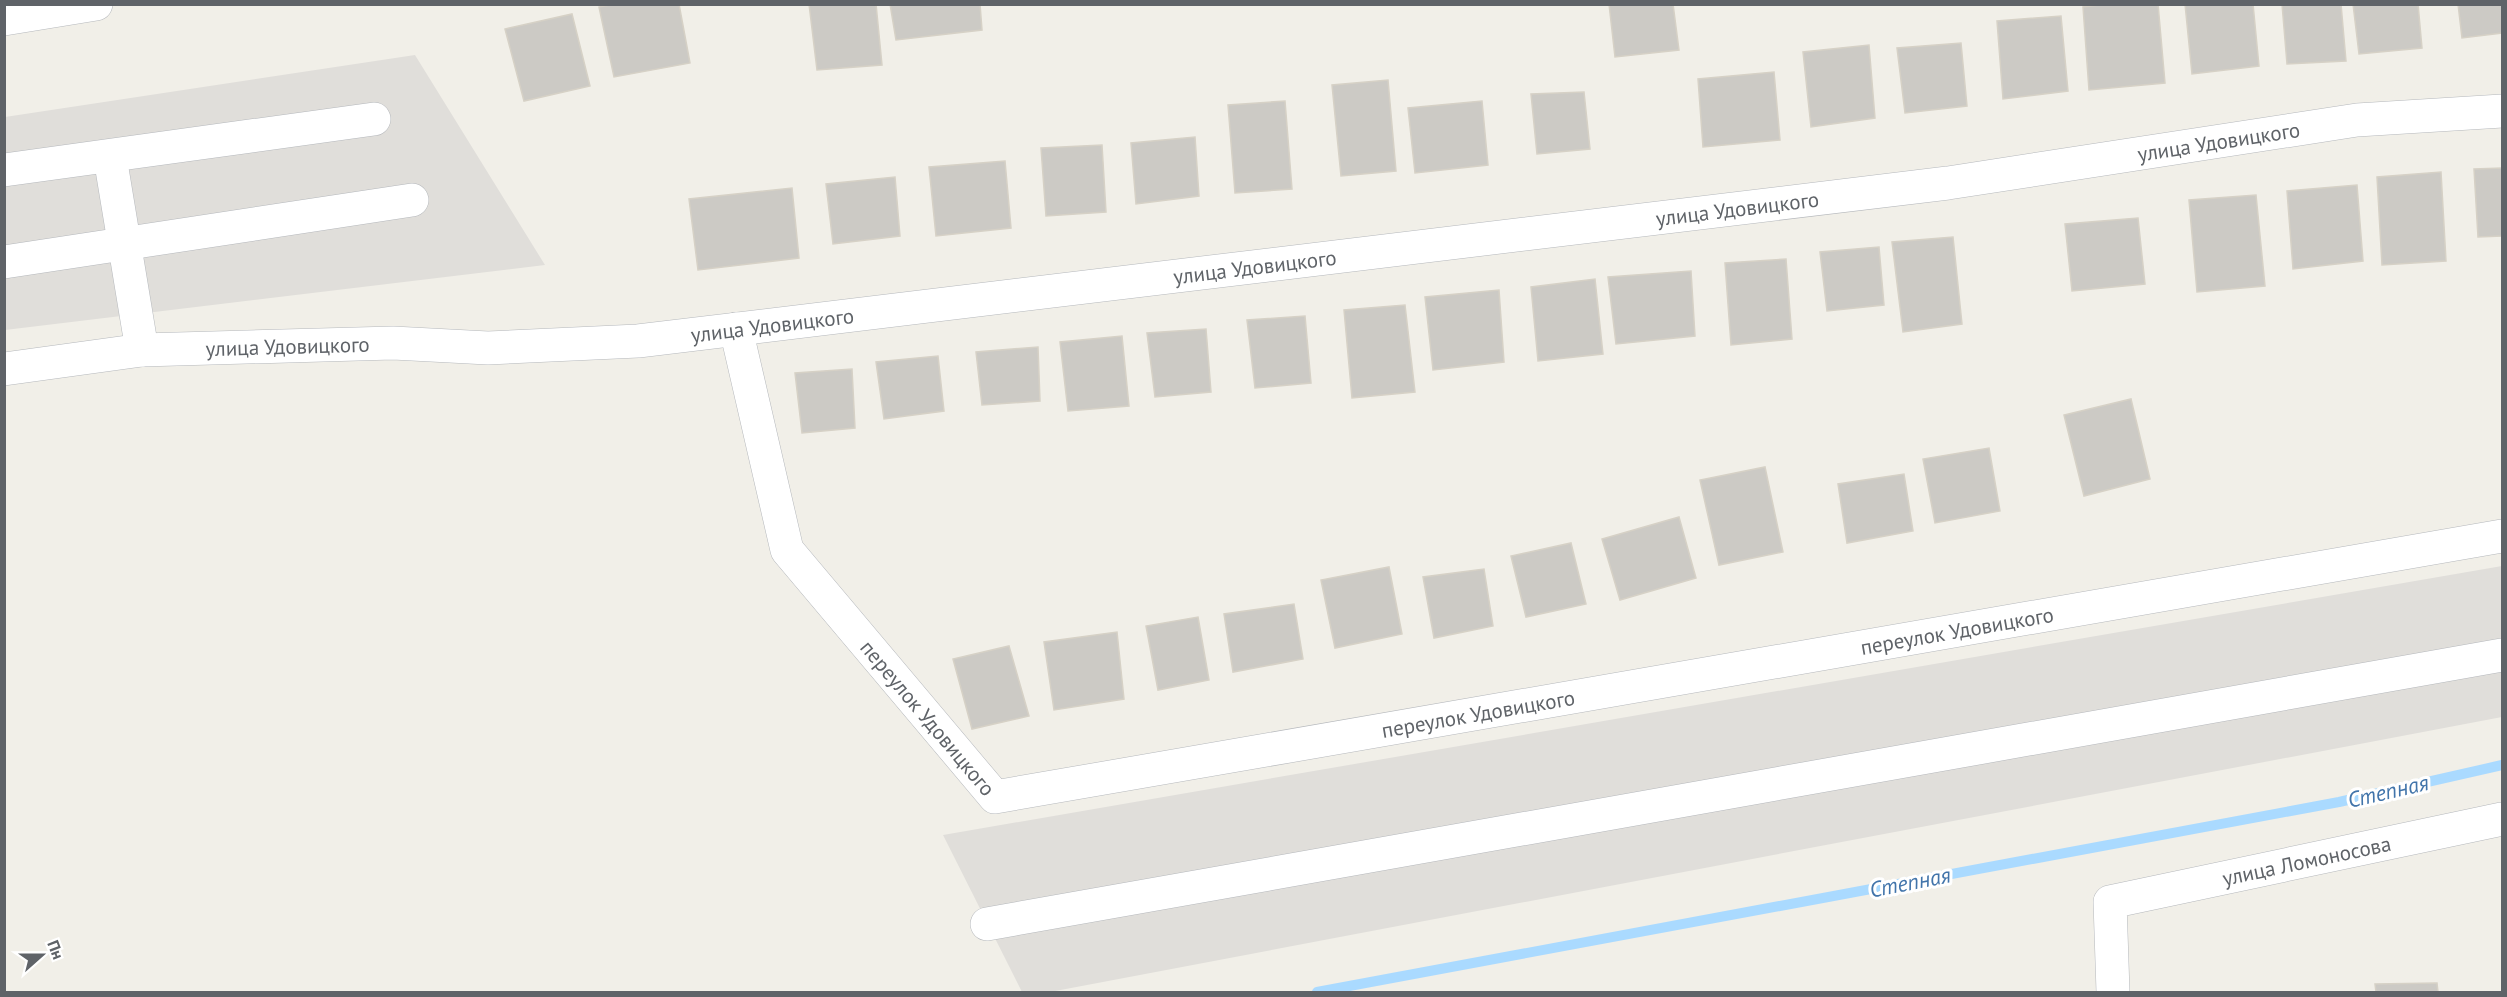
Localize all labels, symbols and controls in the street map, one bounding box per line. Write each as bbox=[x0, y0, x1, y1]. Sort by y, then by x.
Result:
street label: улица Удовицкого bbox=[2135, 115, 2302, 167]
street label: улица Удовицкого bbox=[1654, 185, 1820, 232]
street label: улица Удовицкого bbox=[1172, 243, 1338, 290]
street label: улица Удовицкого bbox=[689, 302, 855, 348]
street label: улица Удовицкого bbox=[205, 330, 370, 362]
street label: переулок Удовицкого bbox=[1858, 600, 2056, 660]
street label: переулок Удовицкого bbox=[855, 634, 1002, 801]
street label: переулок Удовицкого bbox=[1379, 683, 1577, 743]
water label: Степная bbox=[2345, 768, 2431, 814]
street label: улица Ломоносова bbox=[2220, 829, 2393, 891]
water label: Степная bbox=[1867, 860, 1953, 904]
north arrow bbox=[12, 925, 72, 985]
text: Пн bbox=[43, 937, 69, 962]

